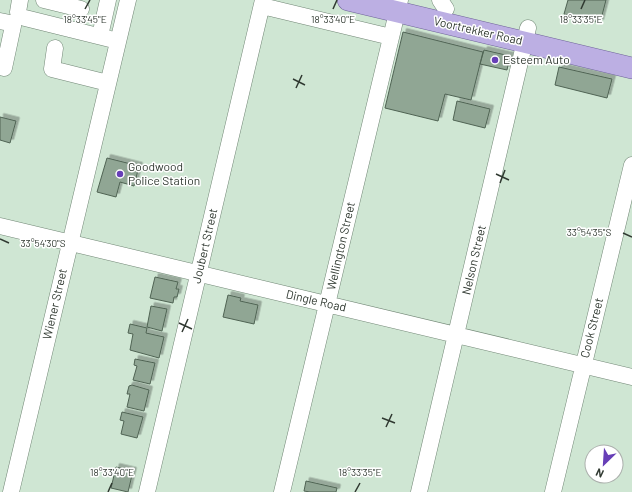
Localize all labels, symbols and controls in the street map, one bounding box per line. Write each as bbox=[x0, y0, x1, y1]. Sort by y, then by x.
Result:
text: 18°33'45"E bbox=[63, 13, 107, 25]
text: 18°33'40"E bbox=[311, 13, 355, 25]
street label: Voortrekker Road bbox=[432, 13, 524, 47]
text: 18°33'35"E bbox=[559, 13, 603, 25]
place label: Esteem Auto bbox=[503, 52, 570, 66]
marker: Esteem Auto bbox=[490, 55, 500, 65]
place label: Goodwood Police Station bbox=[128, 159, 200, 187]
marker: Goodwood Police Station bbox=[115, 169, 125, 179]
street label: Wellington Street bbox=[323, 200, 357, 291]
street label: Joubert Street bbox=[189, 207, 219, 285]
street label: Nelson Street bbox=[458, 224, 488, 296]
text: 33°54'35"S bbox=[567, 226, 611, 238]
text: 33°54'30"S bbox=[20, 237, 66, 249]
street label: Wiener Street bbox=[39, 267, 69, 341]
street label: Dingle Road bbox=[285, 286, 348, 314]
street label: Cook Street bbox=[577, 296, 605, 359]
north arrow bbox=[584, 444, 624, 484]
text: 18°33'40"E bbox=[90, 466, 134, 478]
text: 18°33'35"E bbox=[338, 466, 382, 478]
text: N bbox=[593, 466, 606, 481]

